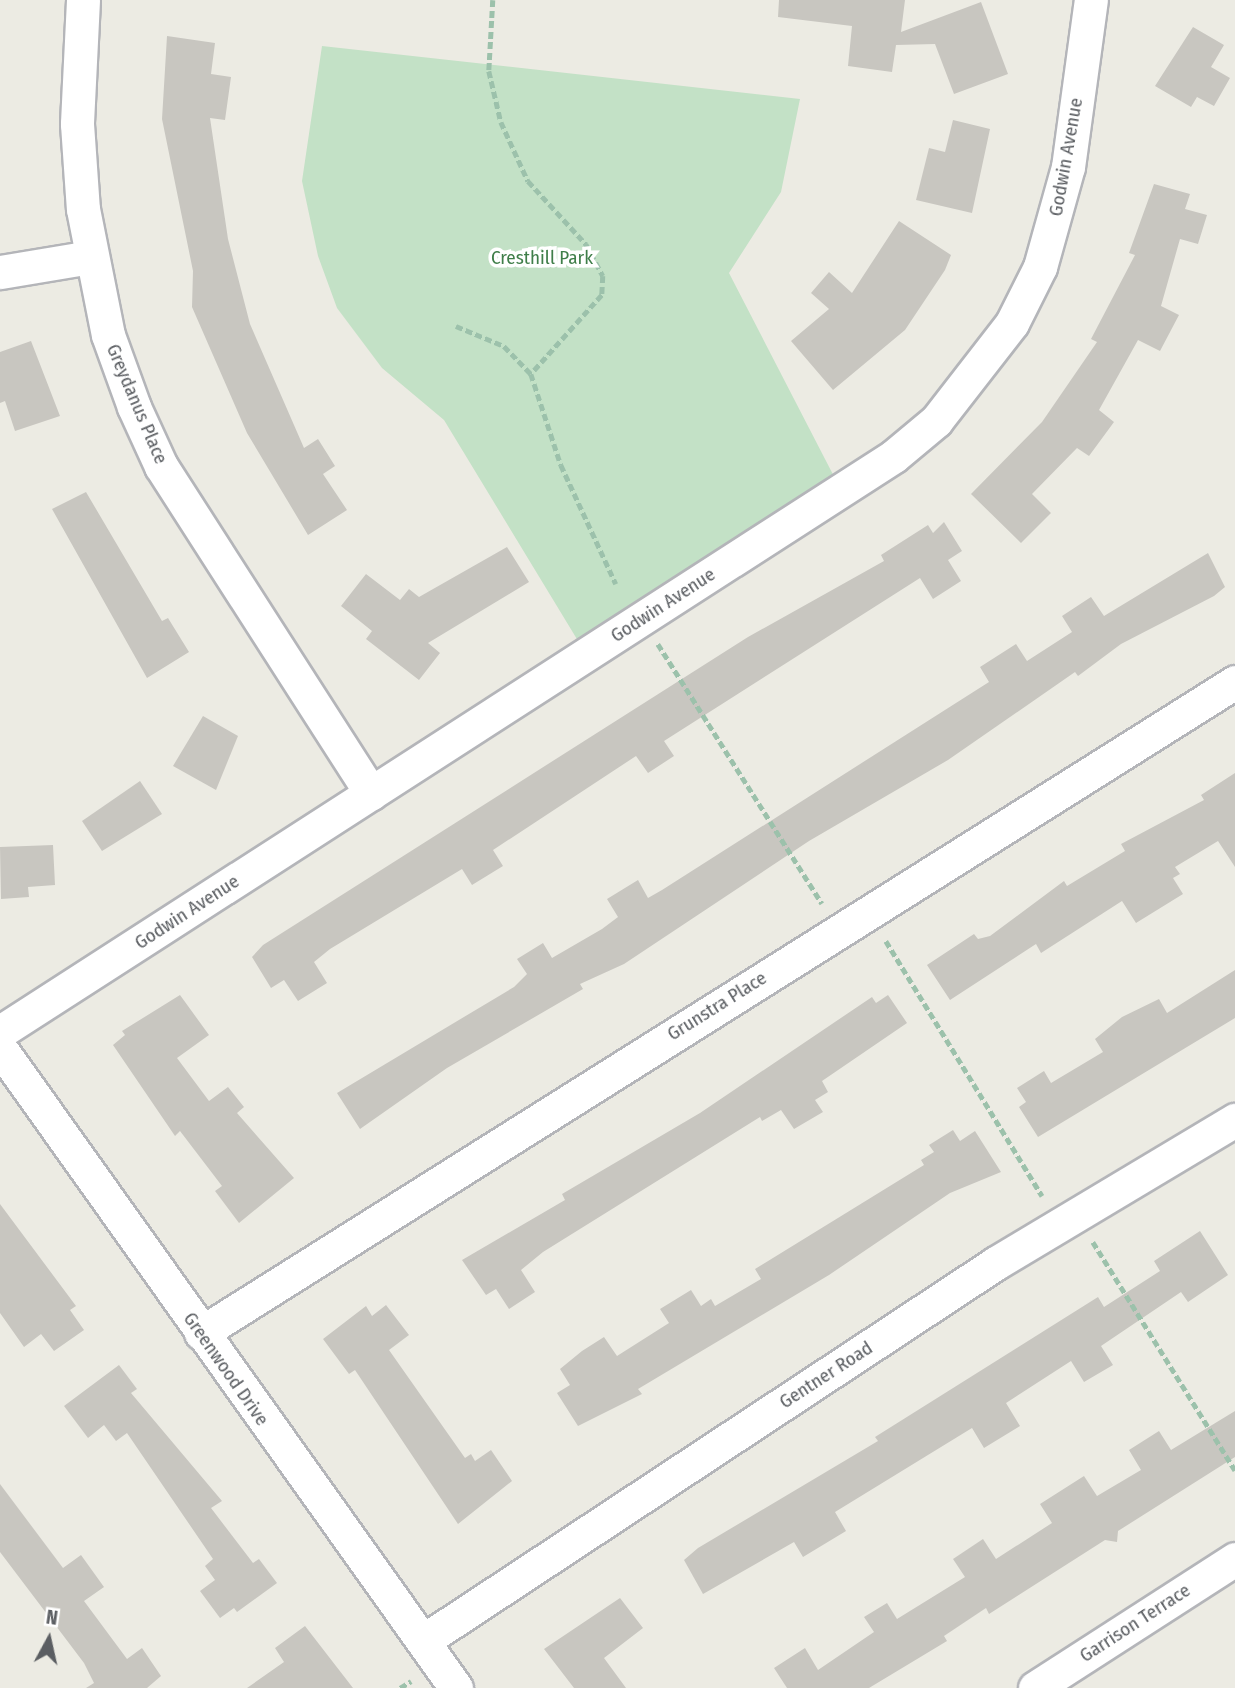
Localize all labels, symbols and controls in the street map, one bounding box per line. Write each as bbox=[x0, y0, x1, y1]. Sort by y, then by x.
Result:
street label: Godwin Avenue bbox=[1044, 96, 1088, 218]
park label: Cresthill Park bbox=[491, 247, 593, 269]
street label: Greydanus Place bbox=[102, 341, 172, 467]
street label: Godwin Avenue bbox=[607, 563, 719, 647]
street label: Godwin Avenue bbox=[131, 870, 243, 954]
street label: Grunstra Place bbox=[663, 966, 771, 1046]
street label: Greenwood Drive bbox=[178, 1308, 274, 1430]
street label: Gentner Road bbox=[775, 1336, 877, 1414]
street label: Garrison Terrace bbox=[1075, 1579, 1195, 1667]
north arrow bbox=[14, 1604, 84, 1674]
text: N bbox=[45, 1606, 59, 1630]

